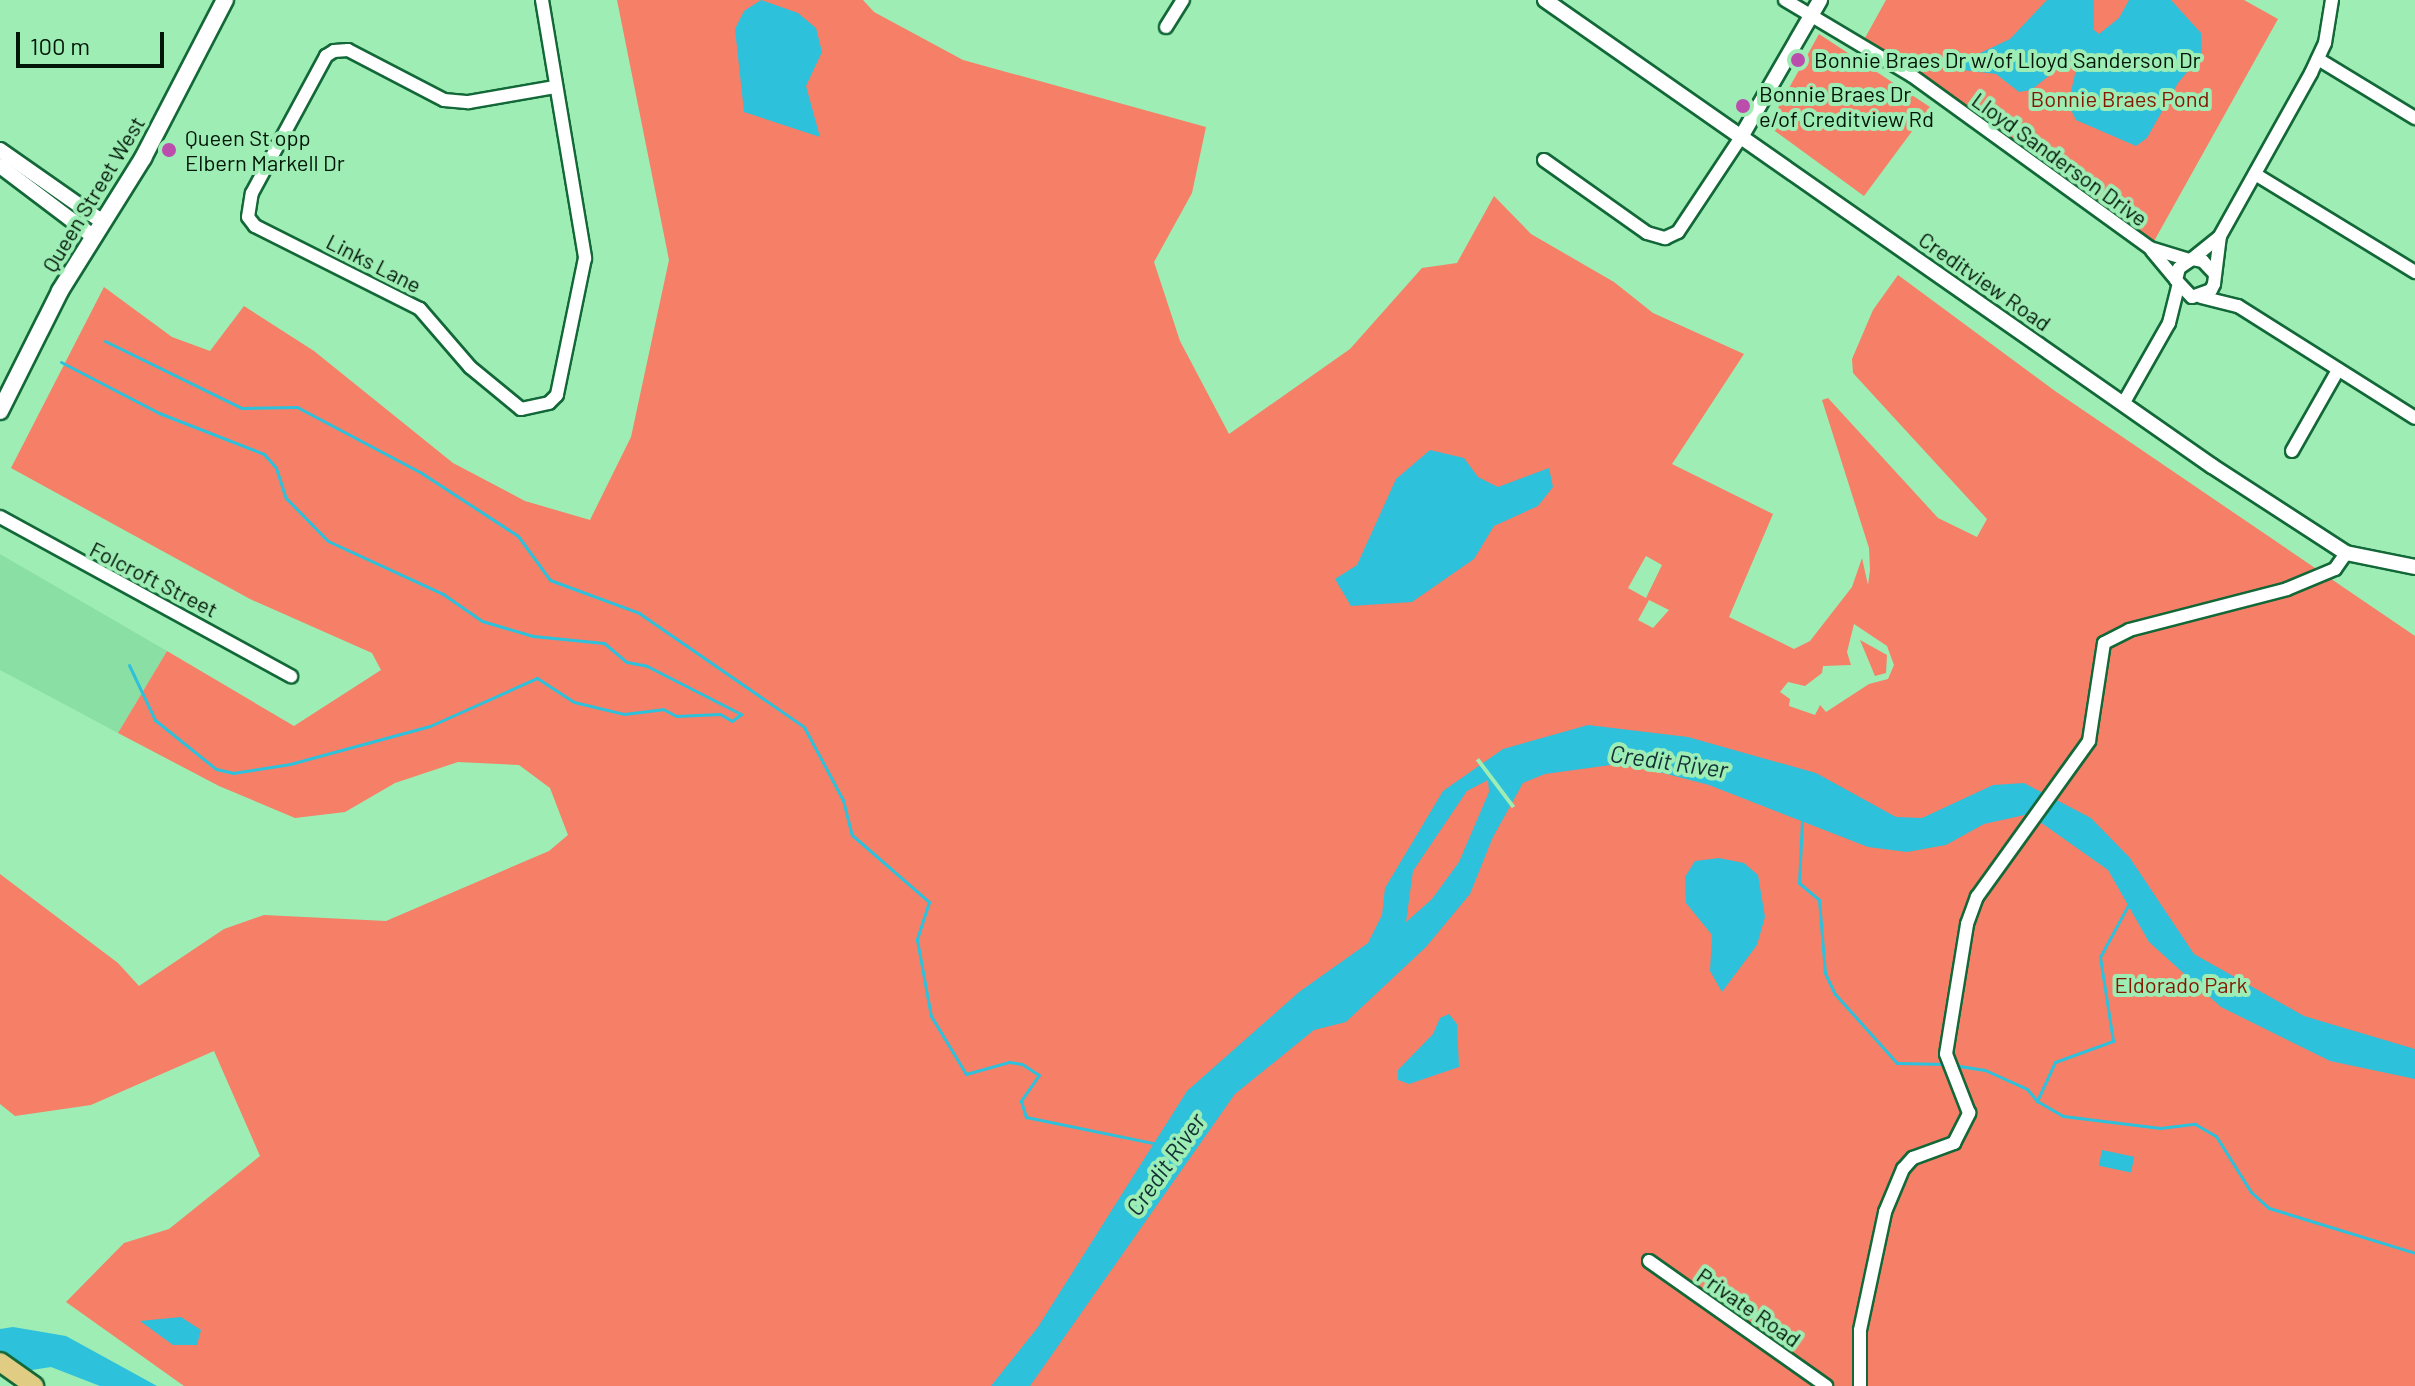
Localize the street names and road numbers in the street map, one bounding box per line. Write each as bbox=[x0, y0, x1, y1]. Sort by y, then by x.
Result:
street label: Lloyd Sanderson Drive bbox=[1967, 86, 2153, 232]
street label: Queen Street West bbox=[36, 111, 150, 277]
street label: Creditview Road bbox=[1914, 226, 2056, 336]
street label: Links Lane bbox=[322, 228, 426, 298]
street label: Folcroft Street bbox=[86, 535, 222, 623]
street label: Private Road bbox=[1692, 1262, 1806, 1352]

